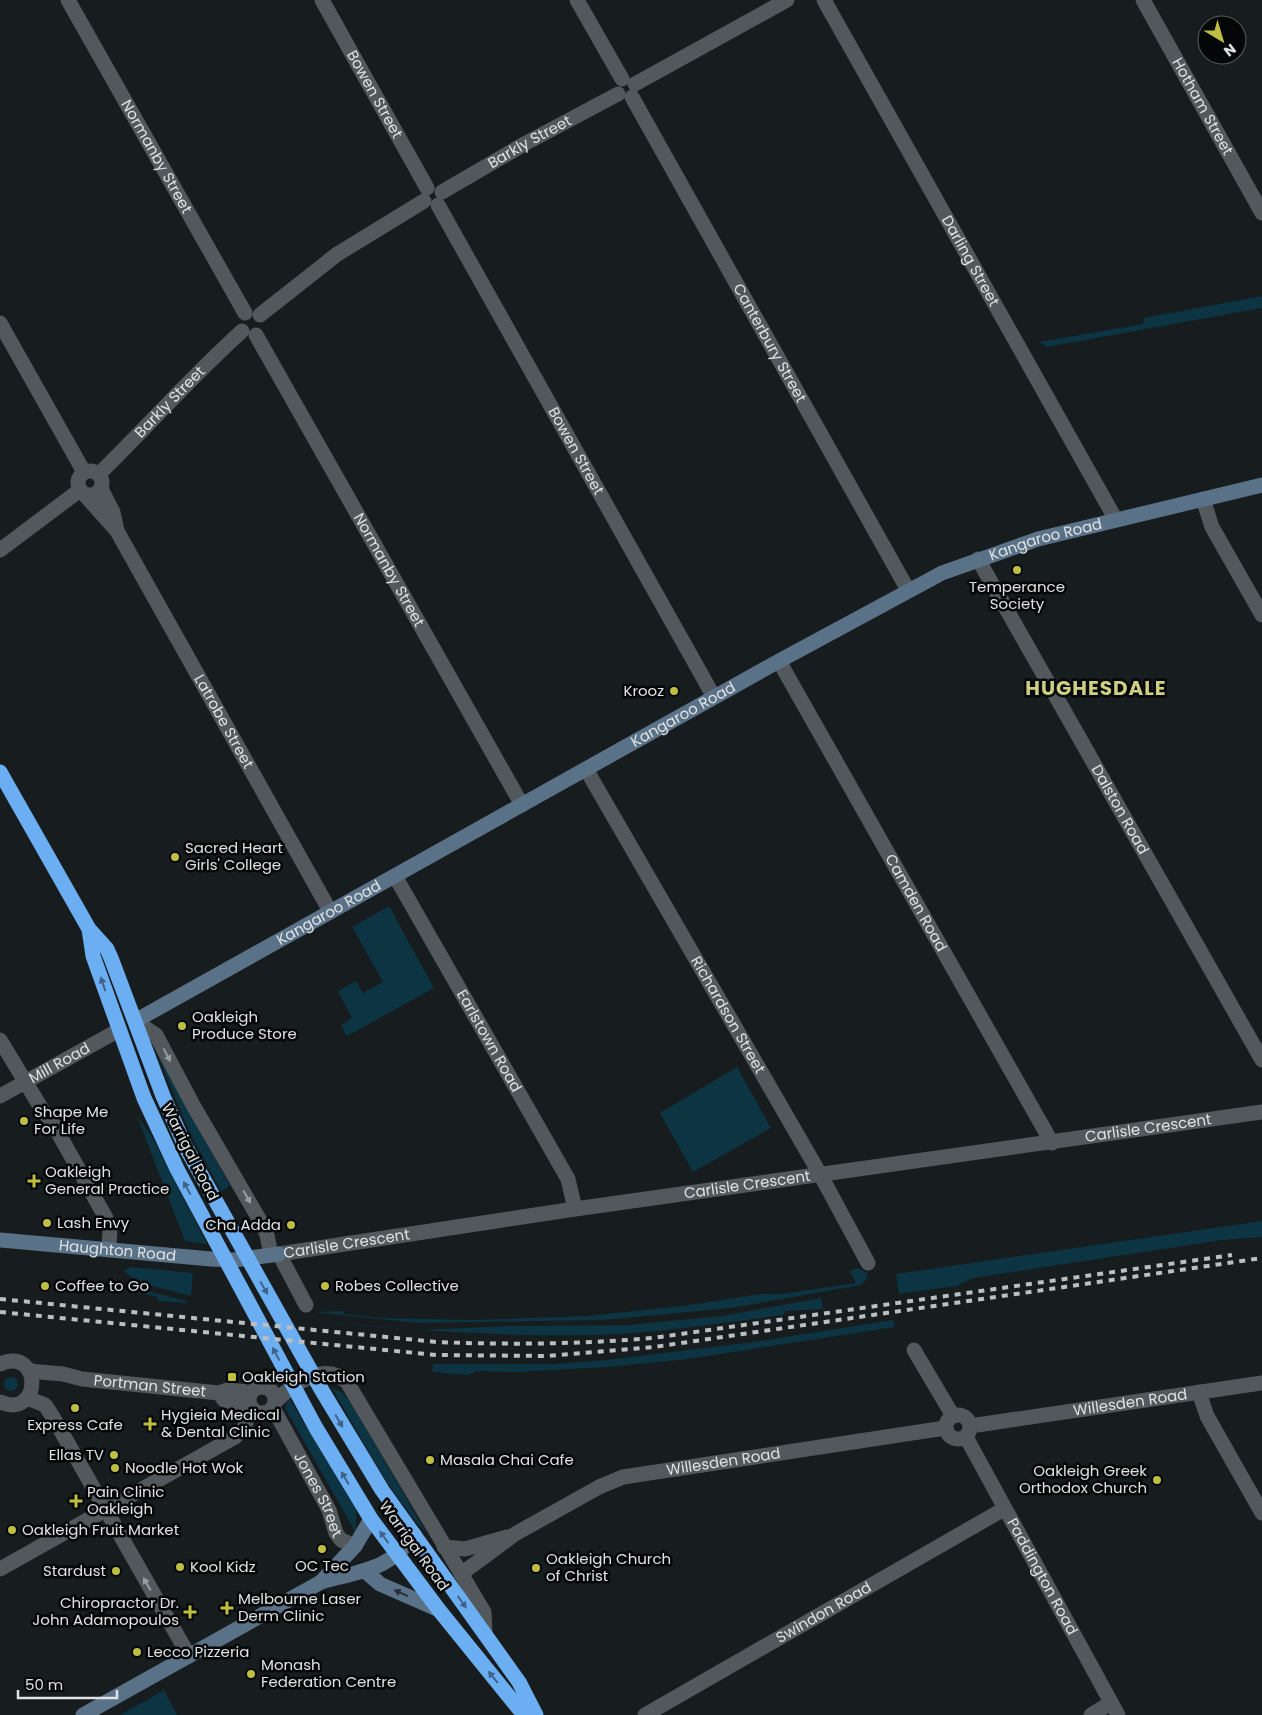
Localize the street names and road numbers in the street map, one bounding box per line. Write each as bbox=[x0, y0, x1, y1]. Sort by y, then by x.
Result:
street label: Bowen Street bbox=[342, 46, 408, 142]
street label: Hotham Street bbox=[1167, 54, 1239, 159]
street label: Normanby Street bbox=[117, 96, 198, 217]
street label: Barkly Street bbox=[484, 110, 575, 173]
street label: Darling Street bbox=[937, 211, 1005, 310]
street label: Canterbury Street bbox=[728, 279, 812, 406]
street label: Barkly Street bbox=[130, 361, 209, 442]
street label: Bowen Street bbox=[543, 403, 610, 499]
street label: Normanby Street bbox=[349, 509, 430, 630]
street label: Kangaroo Road bbox=[986, 513, 1104, 566]
street label: Latrobe Street bbox=[189, 670, 259, 772]
street label: Kangaroo Road bbox=[627, 676, 739, 752]
street label: Dalston Road bbox=[1087, 761, 1154, 858]
street label: Camden Road bbox=[880, 850, 953, 955]
street label: Kangaroo Road bbox=[272, 875, 385, 950]
street label: Richardson Street bbox=[686, 952, 771, 1077]
street label: Earlstown Road bbox=[452, 986, 527, 1096]
street label: Mill Road bbox=[25, 1037, 94, 1088]
street label: Warrigal Road bbox=[157, 1099, 224, 1204]
street label: Carlisle Crescent bbox=[1084, 1108, 1213, 1147]
street label: Carlisle Crescent bbox=[683, 1165, 812, 1204]
street label: Carlisle Crescent bbox=[282, 1223, 411, 1263]
street label: Haughton Road bbox=[58, 1234, 177, 1266]
street label: Portman Street bbox=[93, 1369, 207, 1402]
street label: Willesden Road bbox=[1072, 1383, 1189, 1421]
street label: Willesden Road bbox=[665, 1442, 782, 1480]
street label: Jones Street bbox=[289, 1448, 347, 1542]
street label: Warrigal Road bbox=[375, 1496, 454, 1595]
street label: Paddington Road bbox=[1002, 1514, 1083, 1638]
street label: Swindon Road bbox=[772, 1576, 875, 1648]

